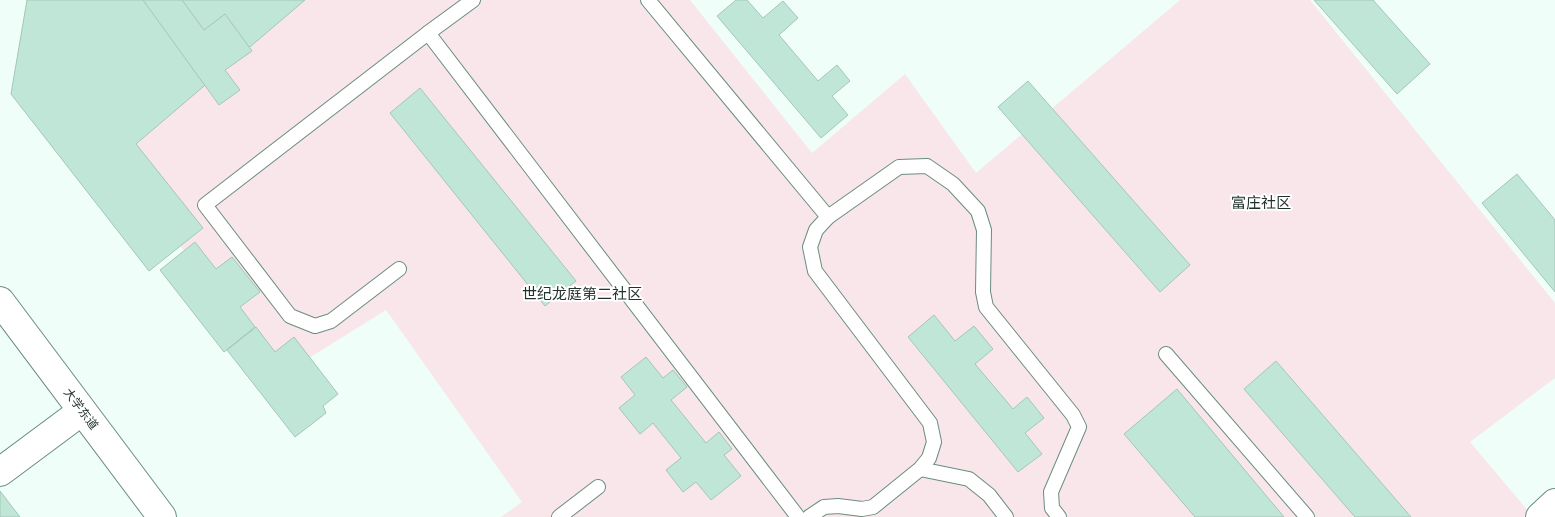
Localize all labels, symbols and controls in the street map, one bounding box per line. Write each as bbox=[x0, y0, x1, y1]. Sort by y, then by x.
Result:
district label: 富庄社区 bbox=[1231, 192, 1291, 212]
district label: 世纪龙庭第二社区 bbox=[522, 283, 642, 303]
street label: 大学东道 bbox=[61, 385, 102, 432]

